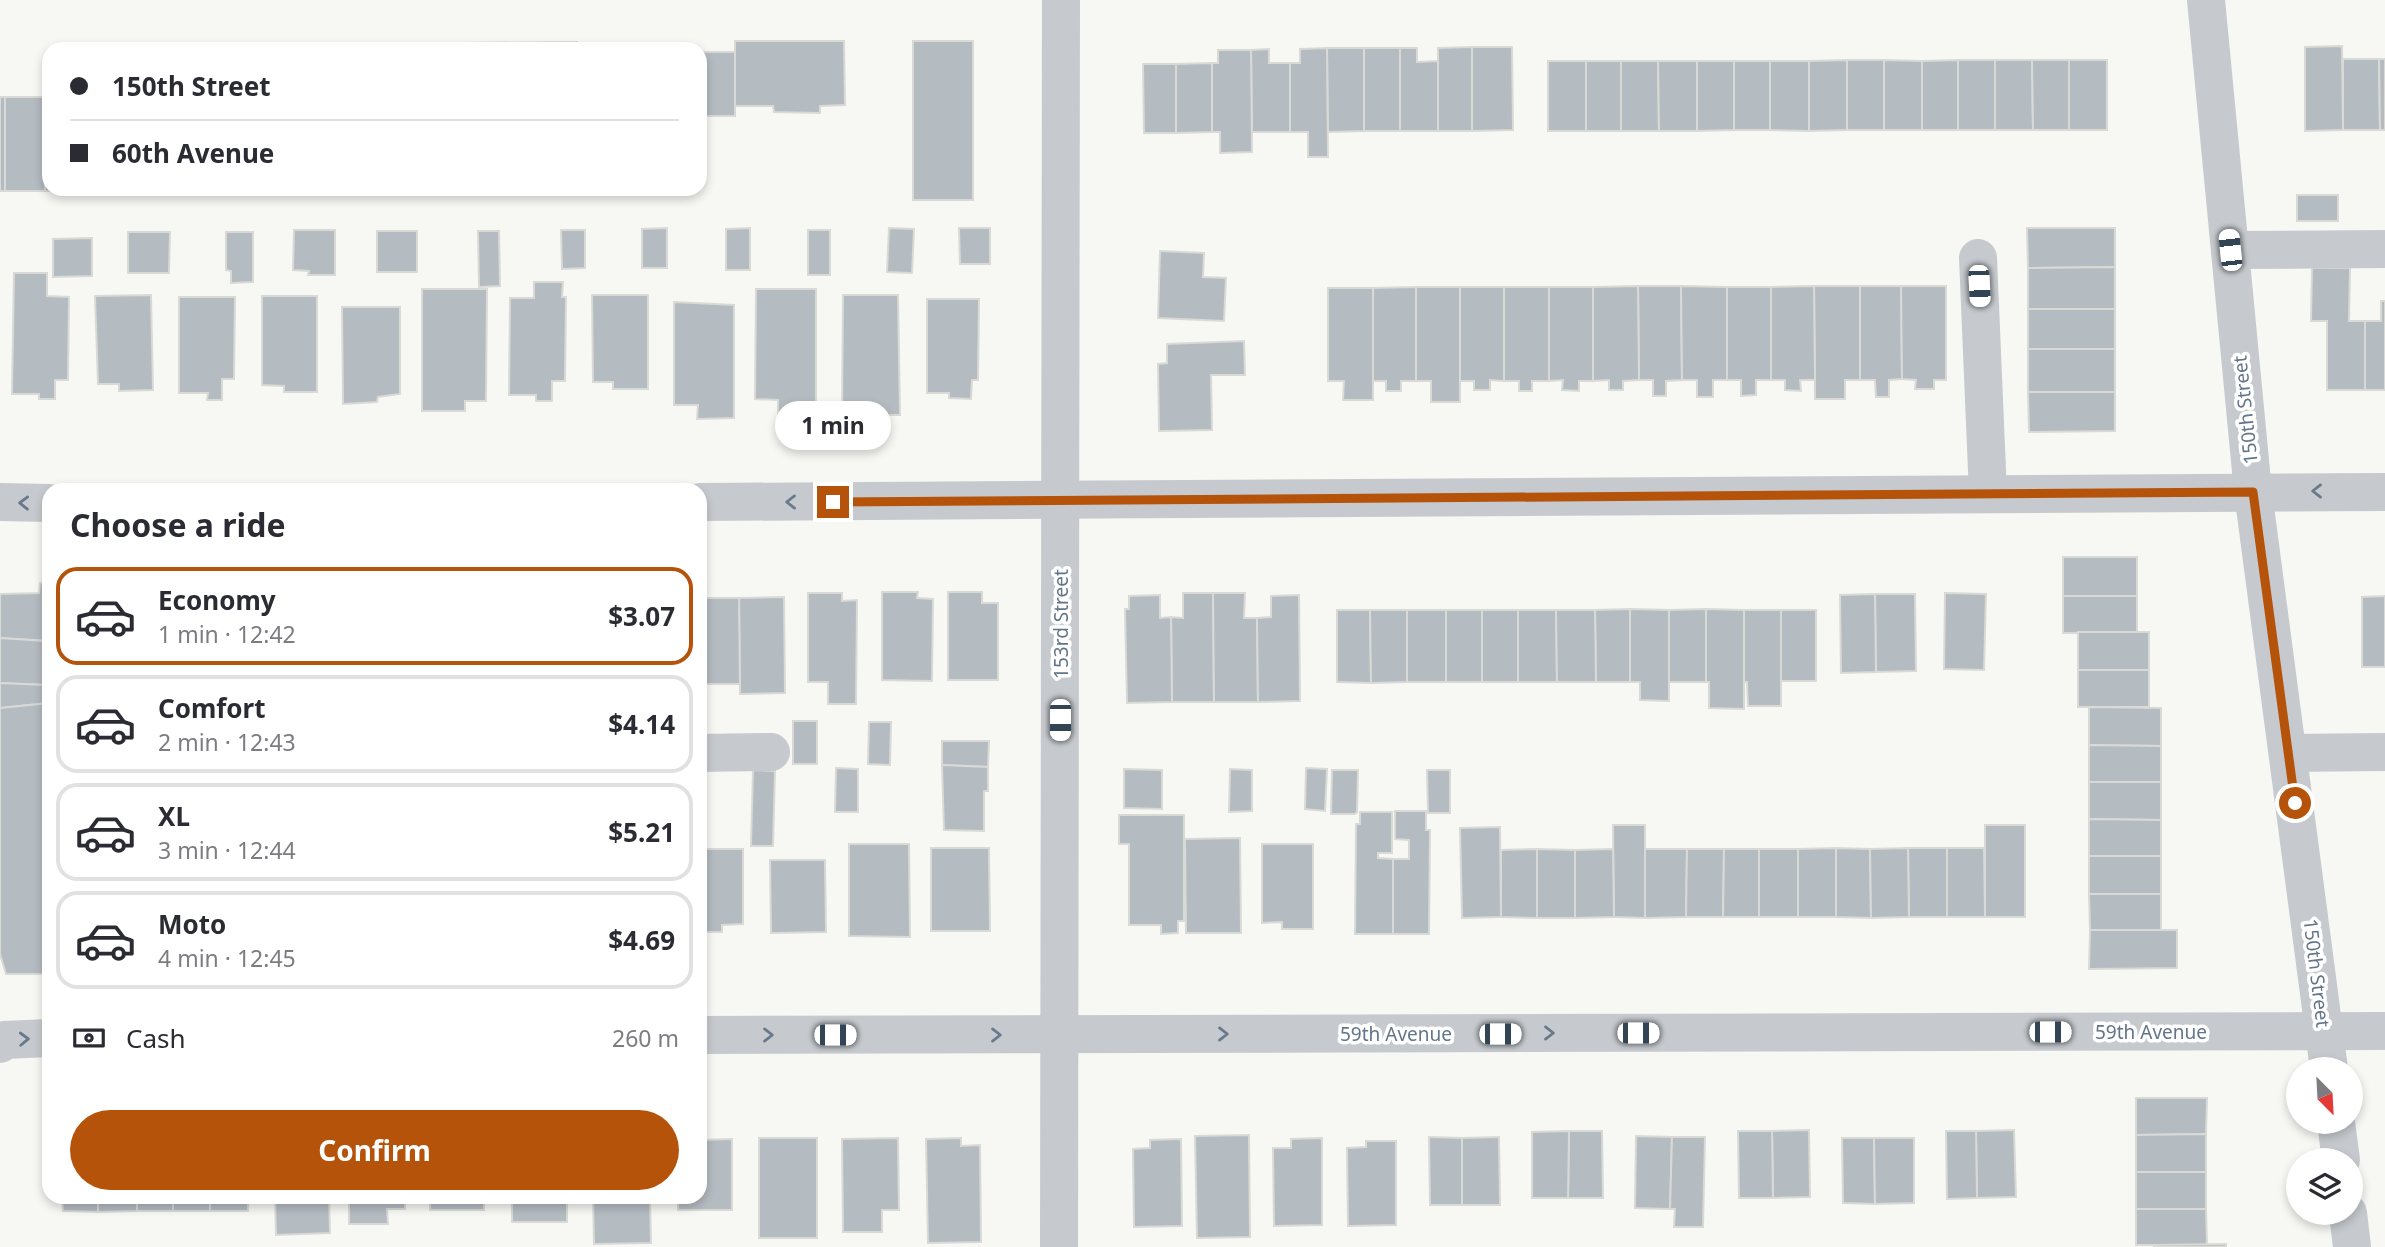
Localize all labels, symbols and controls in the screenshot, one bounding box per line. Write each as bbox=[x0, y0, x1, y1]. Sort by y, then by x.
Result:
text: 150th Street bbox=[112, 68, 271, 104]
text: 60th Avenue bbox=[112, 135, 274, 171]
car bbox=[2218, 228, 2243, 272]
car bbox=[1968, 264, 1991, 308]
street label: 150th Street bbox=[2226, 354, 2264, 466]
callout: 1 min bbox=[775, 400, 891, 449]
text: 1 min bbox=[801, 409, 865, 441]
one-way arrow bbox=[2311, 484, 2322, 499]
route end bbox=[817, 486, 849, 518]
one-way arrow bbox=[785, 494, 796, 510]
one-way arrow bbox=[19, 495, 29, 511]
text: Choose a ride bbox=[70, 503, 286, 546]
street label: 153rd Street bbox=[1048, 569, 1074, 679]
text: Economy bbox=[158, 582, 276, 618]
icon: car bbox=[74, 585, 137, 648]
text: $3.07 bbox=[608, 598, 675, 634]
text: 1 min · 12:42 bbox=[158, 618, 296, 650]
text: Comfort bbox=[158, 690, 266, 726]
icon: car bbox=[74, 693, 137, 756]
car bbox=[1050, 699, 1071, 741]
text: $4.14 bbox=[608, 706, 675, 742]
text: 2 min · 12:43 bbox=[158, 726, 296, 758]
route start bbox=[2279, 787, 2311, 819]
text: XL bbox=[158, 798, 190, 834]
icon: car bbox=[74, 801, 137, 864]
text: $5.21 bbox=[608, 814, 675, 850]
text: 3 min · 12:44 bbox=[158, 834, 296, 866]
text: Moto bbox=[158, 906, 226, 942]
icon: car bbox=[74, 909, 137, 972]
street label: 150th Street bbox=[2297, 917, 2337, 1029]
text: $4.69 bbox=[608, 922, 675, 958]
text: 4 min · 12:45 bbox=[158, 942, 296, 974]
icon: cash bbox=[70, 1019, 108, 1057]
street label: 59th Avenue bbox=[2095, 1019, 2207, 1045]
text: Cash bbox=[126, 1020, 186, 1056]
street label: 59th Avenue bbox=[1340, 1021, 1452, 1047]
text: 260 m bbox=[612, 1022, 679, 1054]
car bbox=[2030, 1022, 2072, 1043]
car bbox=[1618, 1023, 1660, 1044]
car bbox=[1480, 1024, 1522, 1045]
car bbox=[815, 1025, 857, 1046]
one-way arrow bbox=[1218, 1026, 1229, 1042]
one-way arrow bbox=[1543, 1026, 1554, 1041]
one-way arrow bbox=[763, 1027, 774, 1043]
one-way arrow bbox=[991, 1027, 1001, 1043]
one-way arrow bbox=[18, 1032, 29, 1047]
north arrow bbox=[2286, 1057, 2362, 1134]
map controls bbox=[2286, 1057, 2363, 1225]
button: Confirm bbox=[70, 1110, 679, 1190]
button: layers bbox=[2286, 1148, 2363, 1225]

